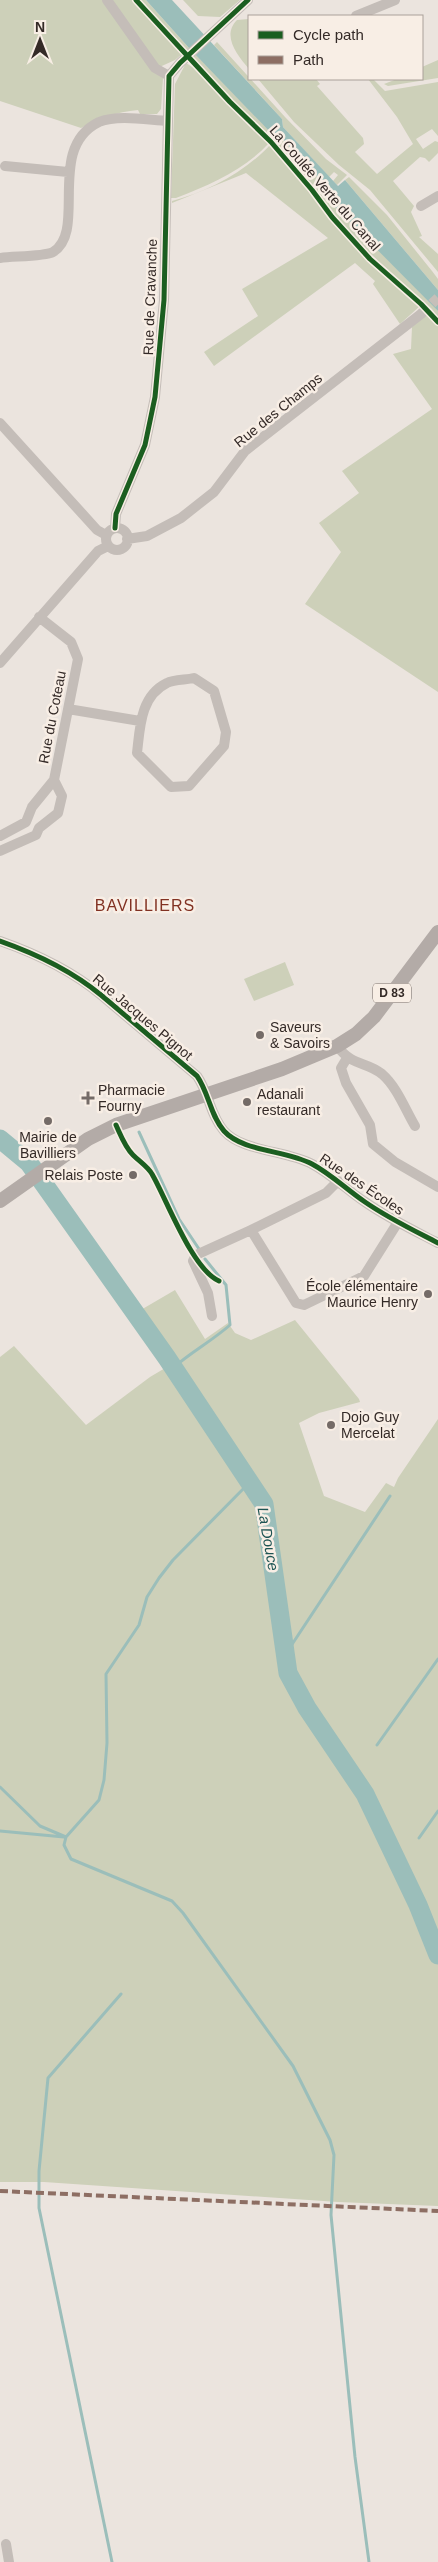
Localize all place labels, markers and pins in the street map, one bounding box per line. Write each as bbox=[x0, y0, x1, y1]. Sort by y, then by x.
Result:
place label: Saveurs & Savoirs bbox=[270, 1019, 330, 1051]
marker: Saveurs & Savoirs bbox=[254, 1029, 266, 1041]
place label: Pharmacie Fourny bbox=[98, 1082, 165, 1114]
place label: Adanali restaurant bbox=[257, 1086, 320, 1118]
marker: Pharmacie Fourny bbox=[82, 1092, 94, 1104]
marker: Adanali restaurant bbox=[241, 1096, 253, 1108]
marker: Mairie de Bavilliers bbox=[42, 1115, 54, 1127]
place label: Mairie de Bavilliers bbox=[19, 1129, 77, 1161]
place label: Relais Poste bbox=[44, 1167, 123, 1183]
marker: Relais Poste bbox=[127, 1169, 139, 1181]
place label: École élémentaire Maurice Henry bbox=[306, 1278, 418, 1310]
marker: École élémentaire Maurice Henry bbox=[422, 1288, 434, 1300]
place label: Dojo Guy Mercelat bbox=[341, 1409, 399, 1441]
marker: Dojo Guy Mercelat bbox=[325, 1419, 337, 1431]

